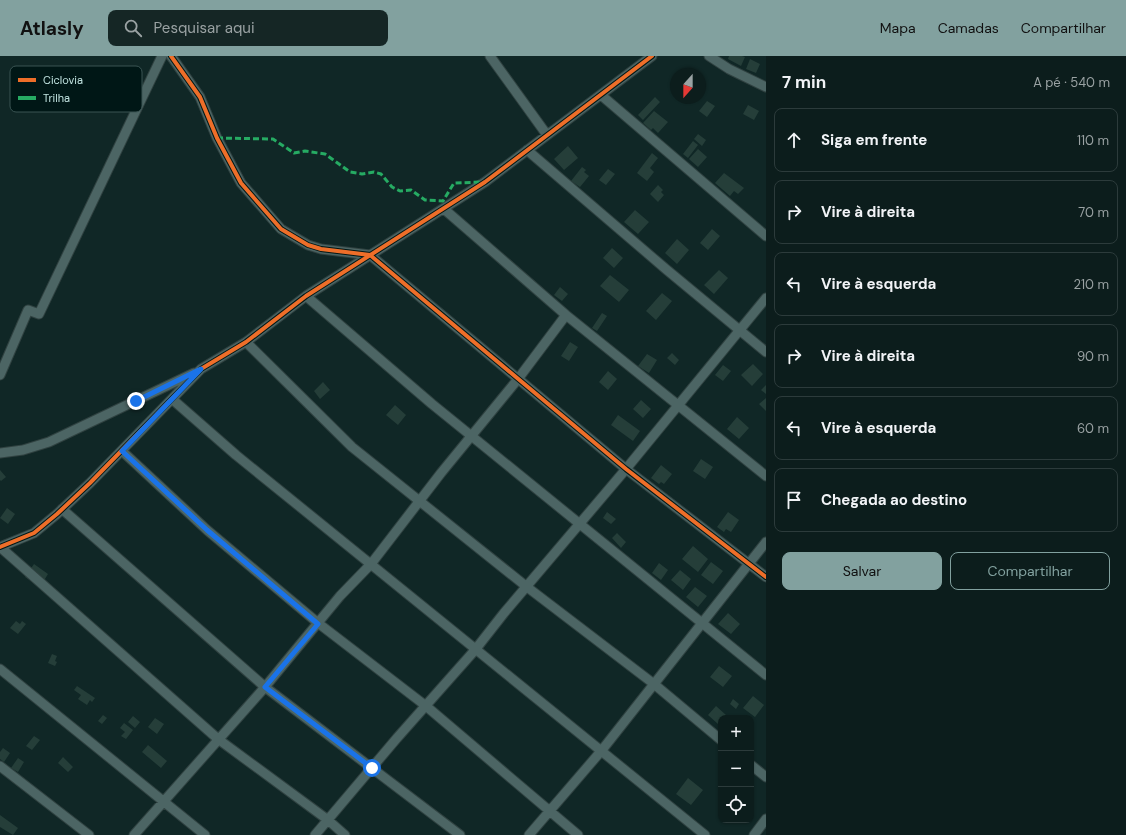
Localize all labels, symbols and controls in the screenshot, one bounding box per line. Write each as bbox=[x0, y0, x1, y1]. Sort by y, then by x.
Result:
search box bbox=[108, 10, 388, 46]
text: Atlasly bbox=[20, 16, 84, 41]
icon: search bbox=[122, 17, 144, 39]
text: Pesquisar aqui bbox=[154, 18, 255, 38]
text: Mapa bbox=[880, 19, 916, 37]
text: Camadas bbox=[938, 19, 999, 37]
text: Compartilhar bbox=[1021, 19, 1106, 37]
legend bbox=[10, 66, 142, 112]
north arrow bbox=[670, 68, 706, 104]
text: 7 min bbox=[782, 71, 826, 93]
text: Ciclovia bbox=[43, 73, 83, 87]
text: A pé · 540 m bbox=[1033, 74, 1110, 91]
text: Trilha bbox=[43, 91, 70, 105]
icon: ahead bbox=[783, 129, 805, 151]
text: Siga em frente bbox=[821, 130, 927, 150]
text: 110 m bbox=[1077, 132, 1109, 149]
icon: right bbox=[783, 201, 805, 223]
text: Vire à direita bbox=[821, 202, 915, 222]
text: 70 m bbox=[1078, 204, 1109, 221]
icon: left bbox=[783, 273, 805, 295]
text: Vire à esquerda bbox=[821, 274, 936, 294]
text: 210 m bbox=[1074, 276, 1109, 293]
icon: right bbox=[783, 345, 805, 367]
text: Vire à direita bbox=[821, 346, 915, 366]
text: 90 m bbox=[1077, 348, 1109, 365]
route end bbox=[127, 392, 145, 410]
icon: left bbox=[783, 417, 805, 439]
text: Vire à esquerda bbox=[821, 418, 936, 438]
text: 60 m bbox=[1077, 420, 1109, 437]
icon: arrive bbox=[783, 489, 805, 511]
text: Chegada ao destino bbox=[821, 490, 967, 510]
button: Salvar bbox=[782, 552, 942, 590]
button: Compartilhar bbox=[950, 552, 1110, 590]
map controls bbox=[718, 715, 754, 823]
button: + bbox=[718, 715, 754, 751]
button: − bbox=[718, 751, 754, 787]
route start bbox=[363, 759, 381, 777]
button: locate bbox=[718, 787, 754, 823]

